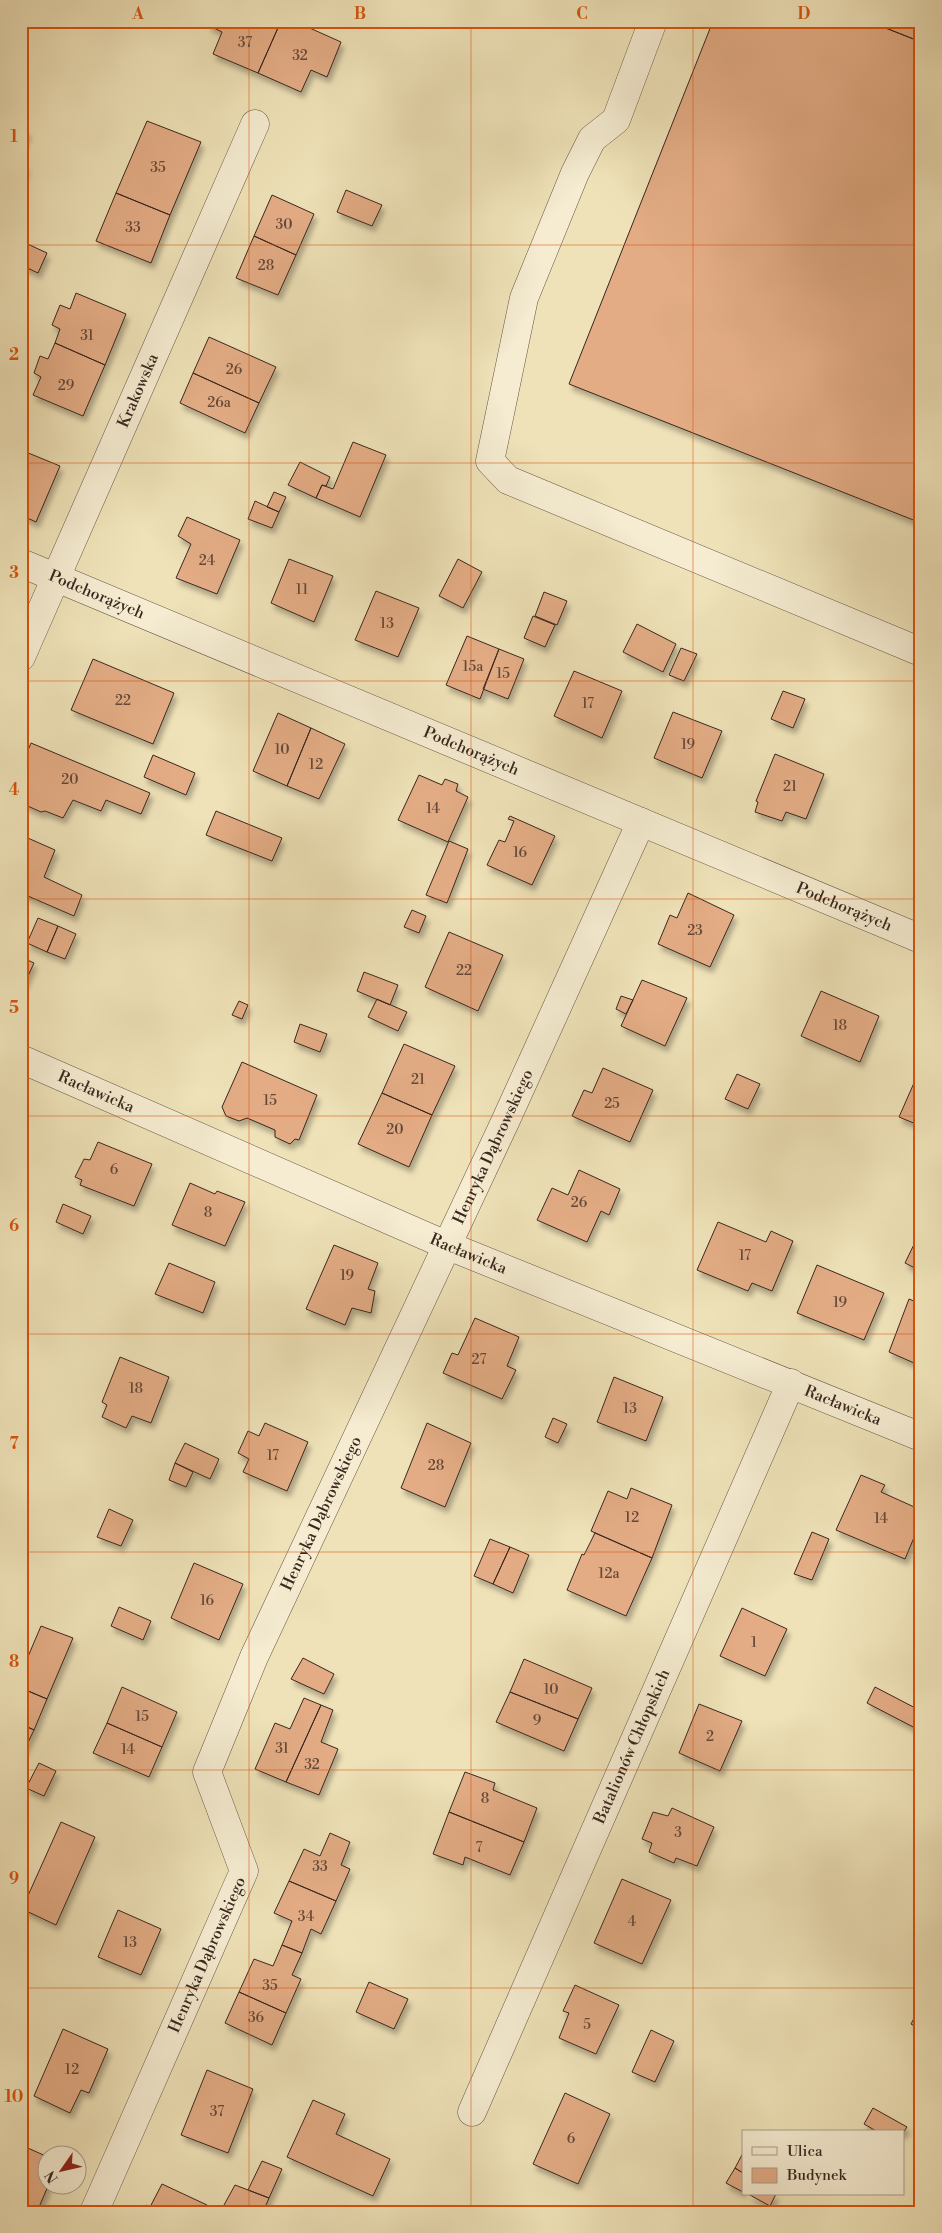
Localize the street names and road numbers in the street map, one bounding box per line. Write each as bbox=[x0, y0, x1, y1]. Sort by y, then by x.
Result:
street label: Krakowska bbox=[113, 350, 163, 431]
street label: Podchorążych bbox=[46, 566, 148, 624]
street label: Podchorążych bbox=[420, 722, 523, 780]
street label: Podchorążych bbox=[793, 878, 895, 936]
street label: Racławicka bbox=[55, 1066, 138, 1118]
street label: Henryka Dąbrowskiego bbox=[449, 1066, 538, 1227]
street label: Racławicka bbox=[427, 1229, 511, 1279]
street label: Racławicka bbox=[801, 1381, 885, 1430]
street label: Henryka Dąbrowskiego bbox=[277, 1433, 366, 1594]
street label: Batalionów Chłopskich bbox=[589, 1666, 675, 1828]
street label: Henryka Dąbrowskiego bbox=[164, 1874, 250, 2036]

